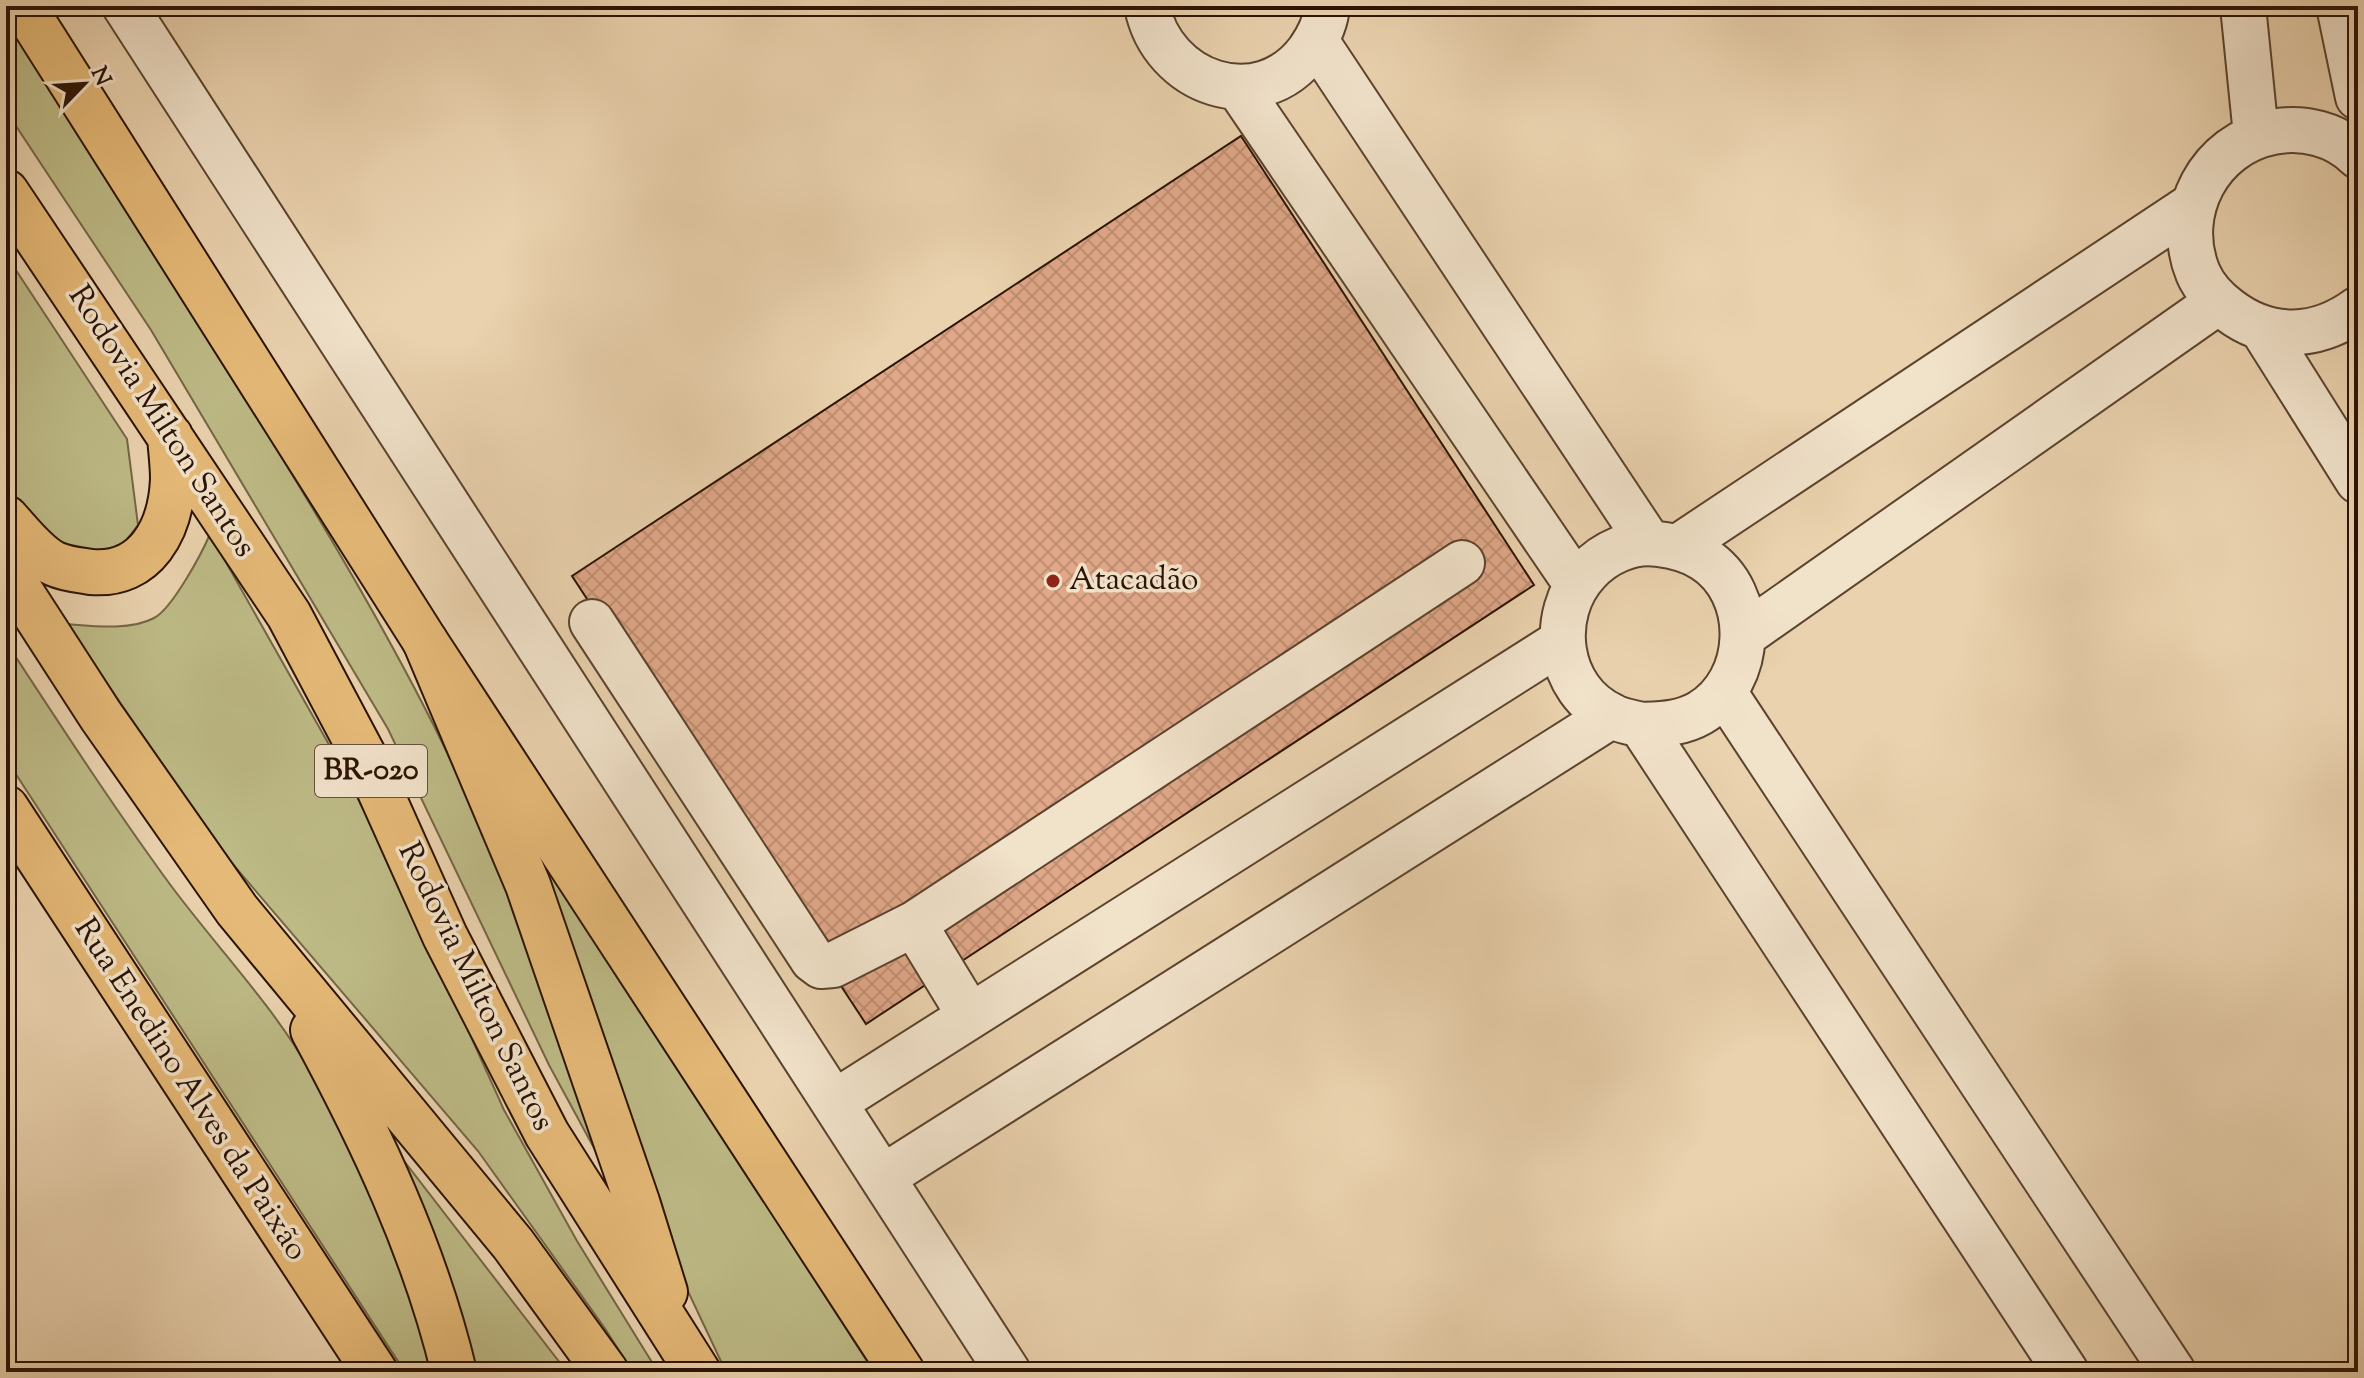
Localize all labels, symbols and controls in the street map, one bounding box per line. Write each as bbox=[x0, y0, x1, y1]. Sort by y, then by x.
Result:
north arrow bbox=[44, 44, 124, 124]
text: N bbox=[81, 62, 118, 92]
street label: Rodovia Milton Santos bbox=[56, 277, 266, 567]
place label: Atacadão bbox=[1069, 558, 1199, 604]
marker: Atacadão bbox=[1044, 572, 1062, 590]
road number: BR-020 bbox=[315, 745, 427, 797]
street label: Rodovia Milton Santos bbox=[385, 835, 565, 1139]
street label: Rua Enedino Alves da Paixão bbox=[62, 910, 318, 1270]

